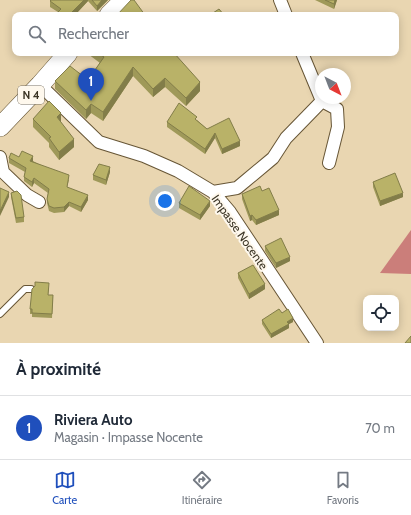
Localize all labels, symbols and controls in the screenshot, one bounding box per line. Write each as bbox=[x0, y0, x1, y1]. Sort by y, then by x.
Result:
search box bbox=[12, 12, 399, 56]
icon: search bbox=[26, 23, 48, 45]
text: Rechercher bbox=[58, 25, 129, 43]
pin: 1 bbox=[78, 68, 104, 101]
north arrow bbox=[315, 68, 351, 104]
road number: N 4 bbox=[18, 86, 44, 104]
your location bbox=[155, 191, 175, 211]
street label: Impasse Nocente bbox=[209, 192, 271, 272]
map controls bbox=[363, 295, 399, 331]
button: locate bbox=[363, 295, 399, 331]
text: À proximité bbox=[16, 359, 101, 379]
text: Riviera Auto bbox=[54, 411, 132, 429]
text: 1 bbox=[27, 420, 31, 436]
text: 70 m bbox=[365, 420, 395, 436]
text: Magasin · Impasse Nocente bbox=[54, 429, 203, 445]
tab: Carte bbox=[52, 469, 77, 507]
tab: Itinéraire bbox=[182, 469, 222, 507]
tab: Favoris bbox=[327, 469, 359, 507]

